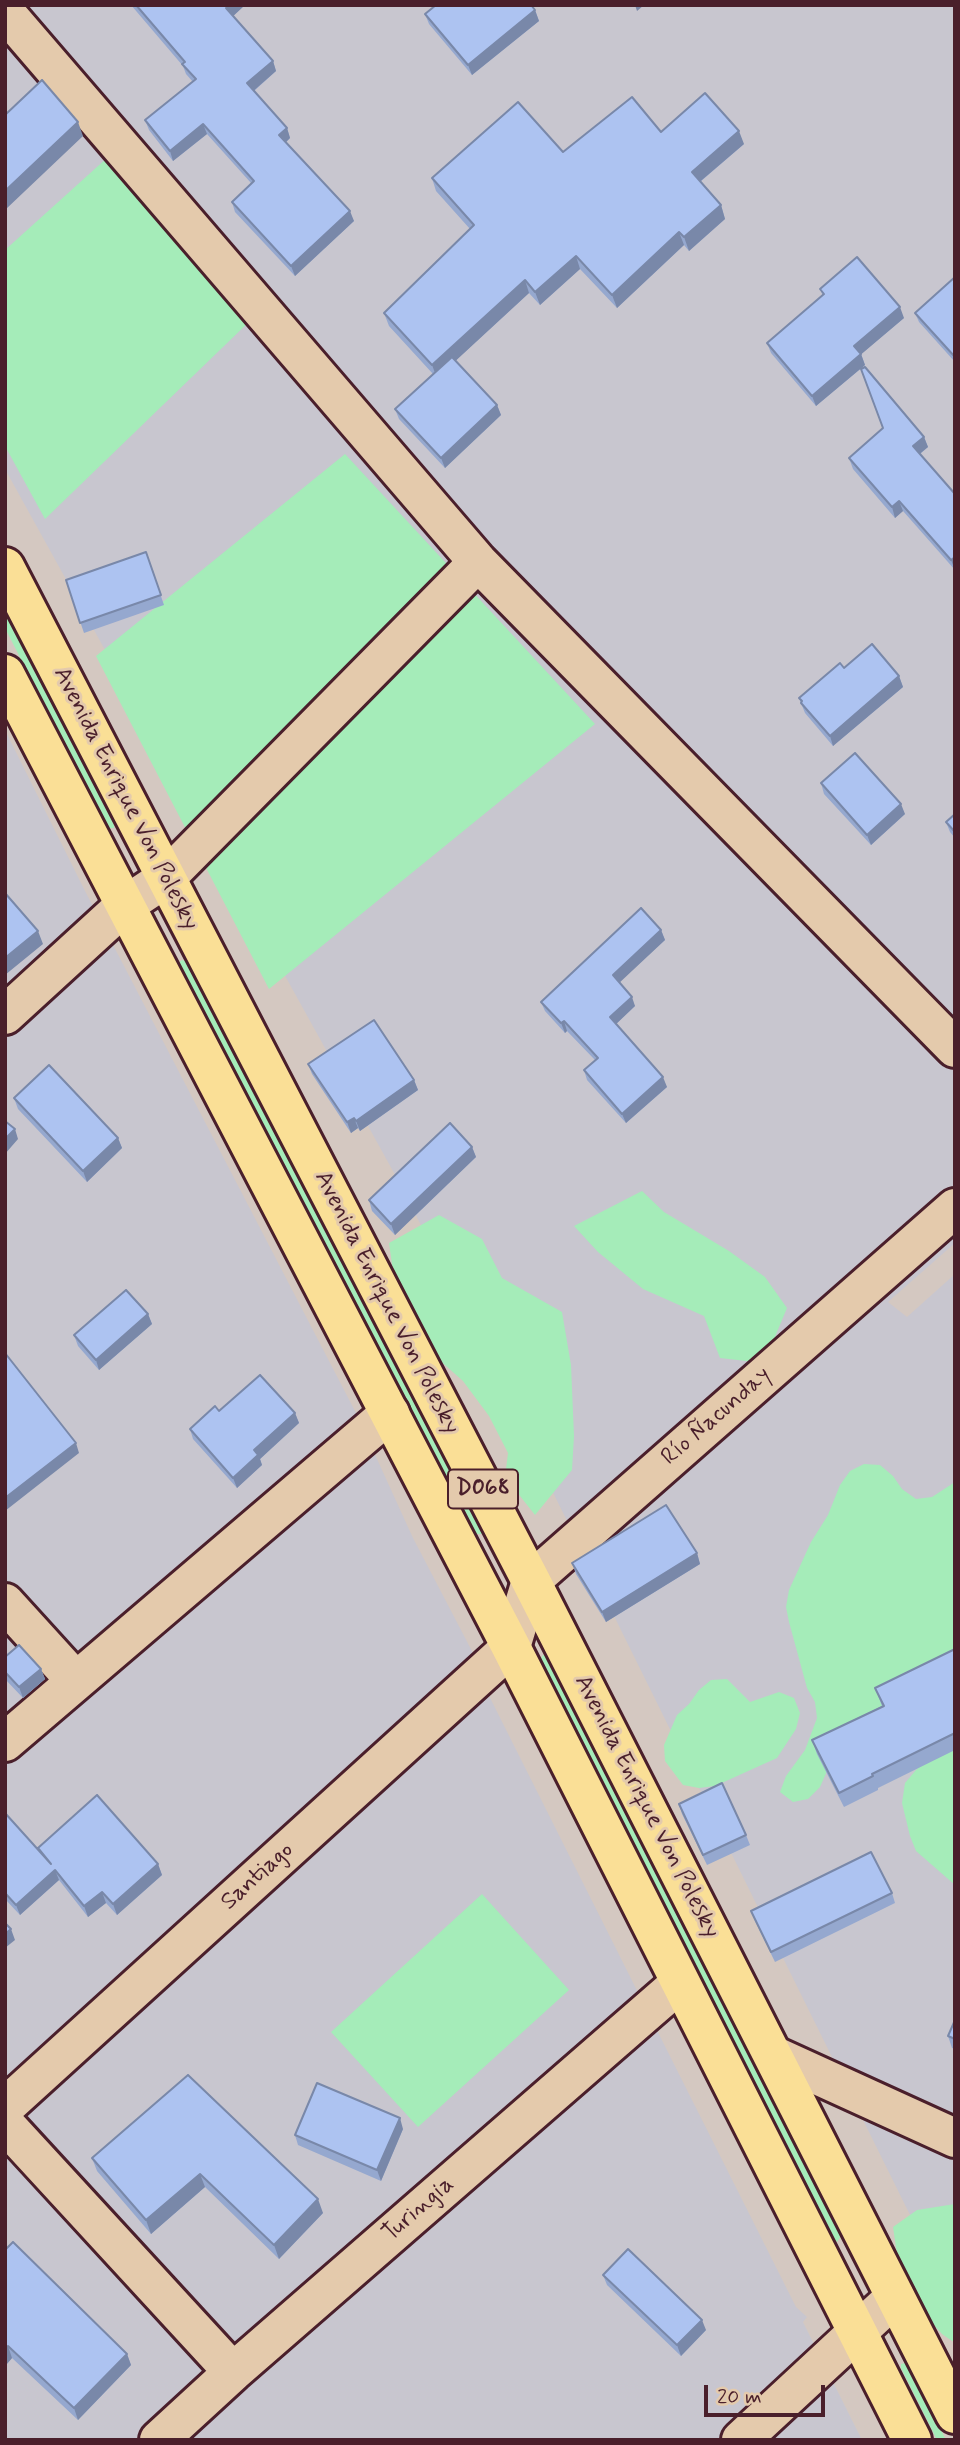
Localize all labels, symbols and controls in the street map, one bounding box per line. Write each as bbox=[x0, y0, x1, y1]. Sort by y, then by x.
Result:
street label: Avenida Enrique Von Polesky bbox=[46, 663, 204, 935]
street label: Avenida Enrique Von Polesky bbox=[307, 1167, 465, 1439]
street label: Río Ñacunday bbox=[656, 1362, 778, 1472]
road number: D068 bbox=[448, 1470, 518, 1508]
street label: Avenida Enrique Von Polesky bbox=[567, 1671, 725, 1943]
street label: Santiago bbox=[216, 1837, 300, 1917]
street label: Turingia bbox=[377, 2171, 461, 2249]
scale bar bbox=[708, 2372, 829, 2416]
text: 20 m bbox=[717, 2383, 762, 2411]

